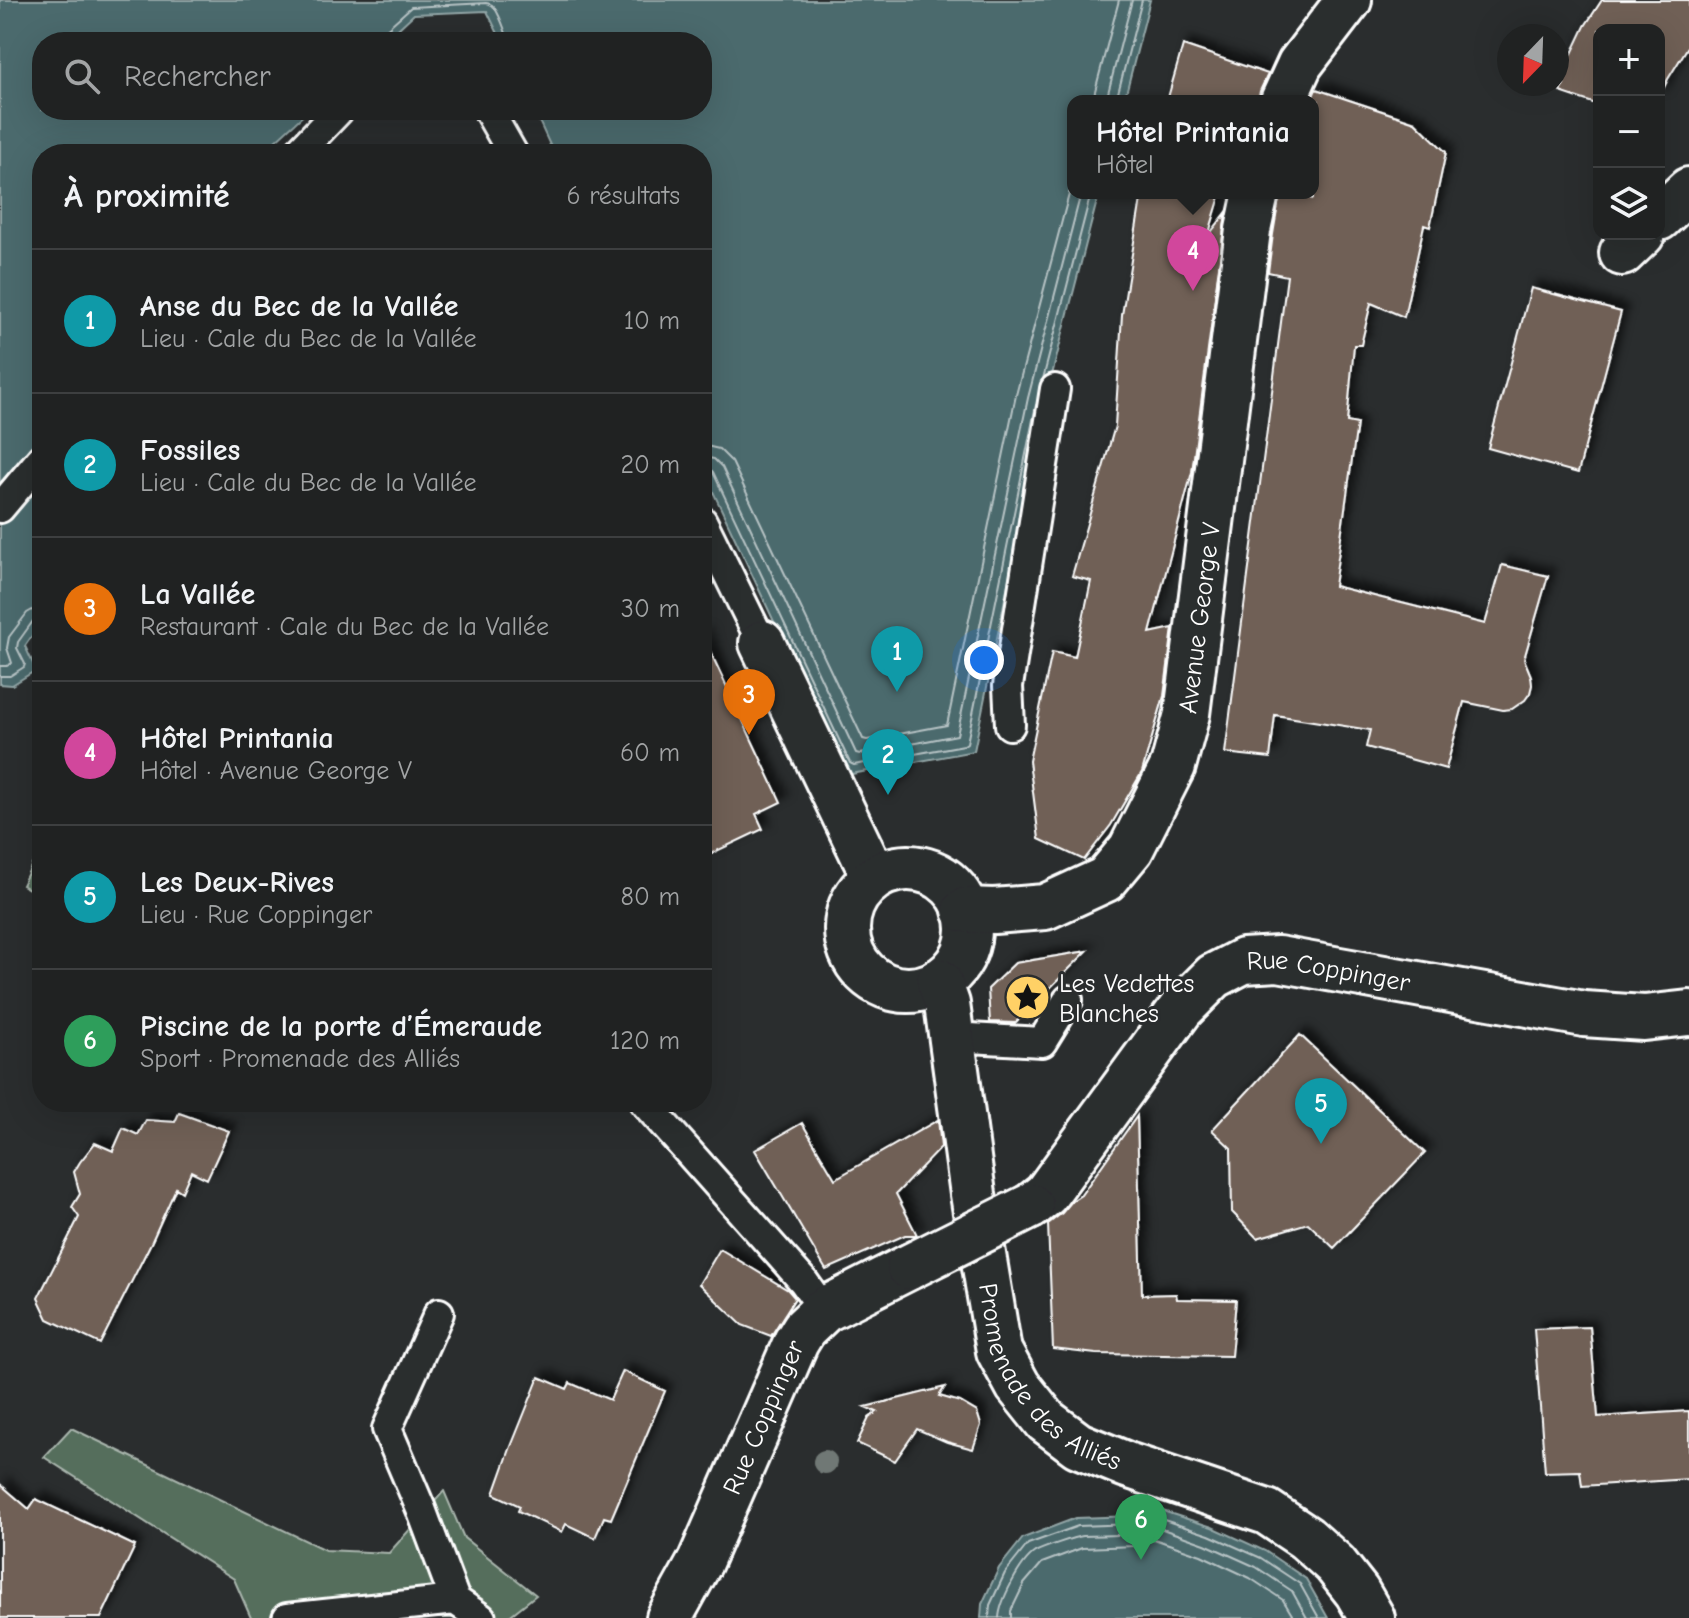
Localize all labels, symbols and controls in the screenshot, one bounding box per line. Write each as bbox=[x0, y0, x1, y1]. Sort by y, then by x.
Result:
north arrow bbox=[1497, 24, 1569, 96]
map controls bbox=[1593, 24, 1665, 240]
button: + bbox=[1593, 24, 1665, 96]
search box bbox=[32, 32, 712, 120]
icon: search bbox=[60, 54, 104, 98]
text: Rechercher bbox=[124, 59, 271, 94]
popup bbox=[1067, 95, 1319, 199]
button: − bbox=[1593, 96, 1665, 168]
text: Hôtel Printania bbox=[1096, 115, 1290, 150]
text: Hôtel bbox=[1096, 150, 1154, 180]
button: layers bbox=[1593, 168, 1665, 240]
text: À proximité bbox=[64, 176, 230, 216]
text: 6 résultats bbox=[567, 181, 680, 211]
pin: 4 bbox=[1167, 225, 1219, 291]
text: Anse du Bec de la Vallée bbox=[140, 289, 459, 324]
text: 1 bbox=[85, 306, 95, 336]
text: 10 m bbox=[624, 306, 680, 336]
text: Lieu · Cale du Bec de la Vallée bbox=[140, 324, 477, 354]
text: Fossiles bbox=[140, 433, 240, 468]
text: 2 bbox=[84, 450, 96, 480]
text: 20 m bbox=[620, 450, 680, 480]
text: Lieu · Cale du Bec de la Vallée bbox=[140, 468, 477, 498]
street label: Avenue George V bbox=[1173, 521, 1227, 715]
text: La Vallée bbox=[140, 577, 255, 612]
text: 3 bbox=[84, 594, 96, 624]
text: 30 m bbox=[621, 594, 680, 624]
text: Restaurant · Cale du Bec de la Vallée bbox=[140, 612, 549, 642]
pin: 1 bbox=[871, 626, 923, 692]
your location bbox=[964, 640, 1004, 680]
pin: 3 bbox=[723, 669, 775, 735]
text: Hôtel Printania bbox=[140, 721, 334, 756]
pin: 2 bbox=[862, 729, 914, 795]
text: 4 bbox=[84, 738, 96, 768]
text: 60 m bbox=[620, 738, 680, 768]
text: Hôtel · Avenue George V bbox=[140, 756, 412, 786]
text: Les Deux-Rives bbox=[140, 865, 334, 900]
text: 5 bbox=[83, 882, 97, 912]
text: 80 m bbox=[621, 882, 680, 912]
text: Lieu · Rue Coppinger bbox=[140, 900, 372, 930]
street label: Rue Coppinger bbox=[1246, 945, 1413, 999]
place label: Les Vedettes Blanches bbox=[1059, 969, 1194, 1029]
place icon: Les Vedettes Blanches bbox=[1004, 974, 1052, 1022]
text: Piscine de la porte d’Émeraude bbox=[140, 1009, 542, 1044]
text: 6 bbox=[83, 1026, 97, 1056]
text: 120 m bbox=[610, 1026, 680, 1056]
text: Sport · Promenade des Alliés bbox=[140, 1044, 460, 1074]
pin: 5 bbox=[1295, 1078, 1347, 1144]
street label: Promenade des Alliés bbox=[972, 1281, 1125, 1477]
street label: Rue Coppinger bbox=[717, 1335, 811, 1499]
pin: 6 bbox=[1115, 1494, 1167, 1560]

